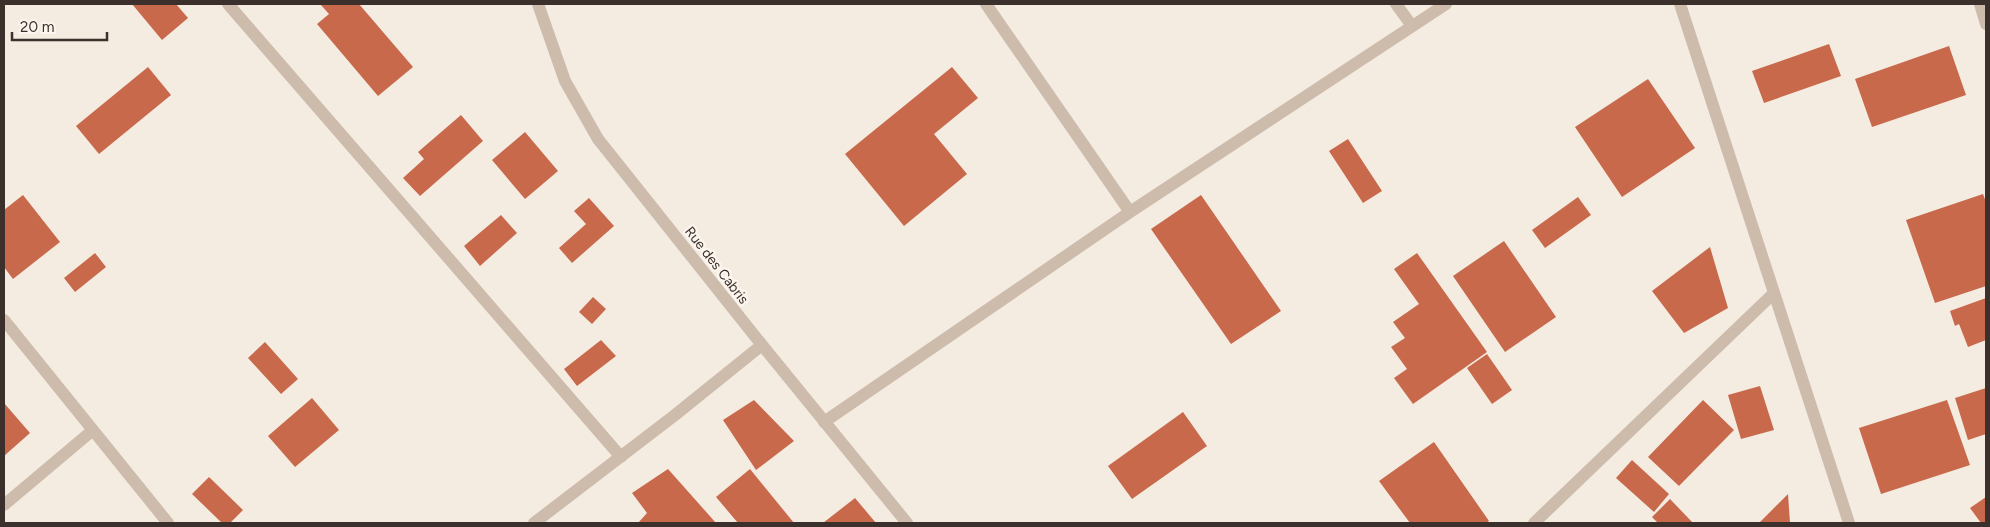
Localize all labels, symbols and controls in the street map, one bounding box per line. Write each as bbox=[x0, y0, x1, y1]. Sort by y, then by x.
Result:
scale bar bbox=[12, 10, 108, 42]
text: 20 m bbox=[20, 18, 54, 36]
street label: Rue des Cabris bbox=[681, 223, 752, 307]

